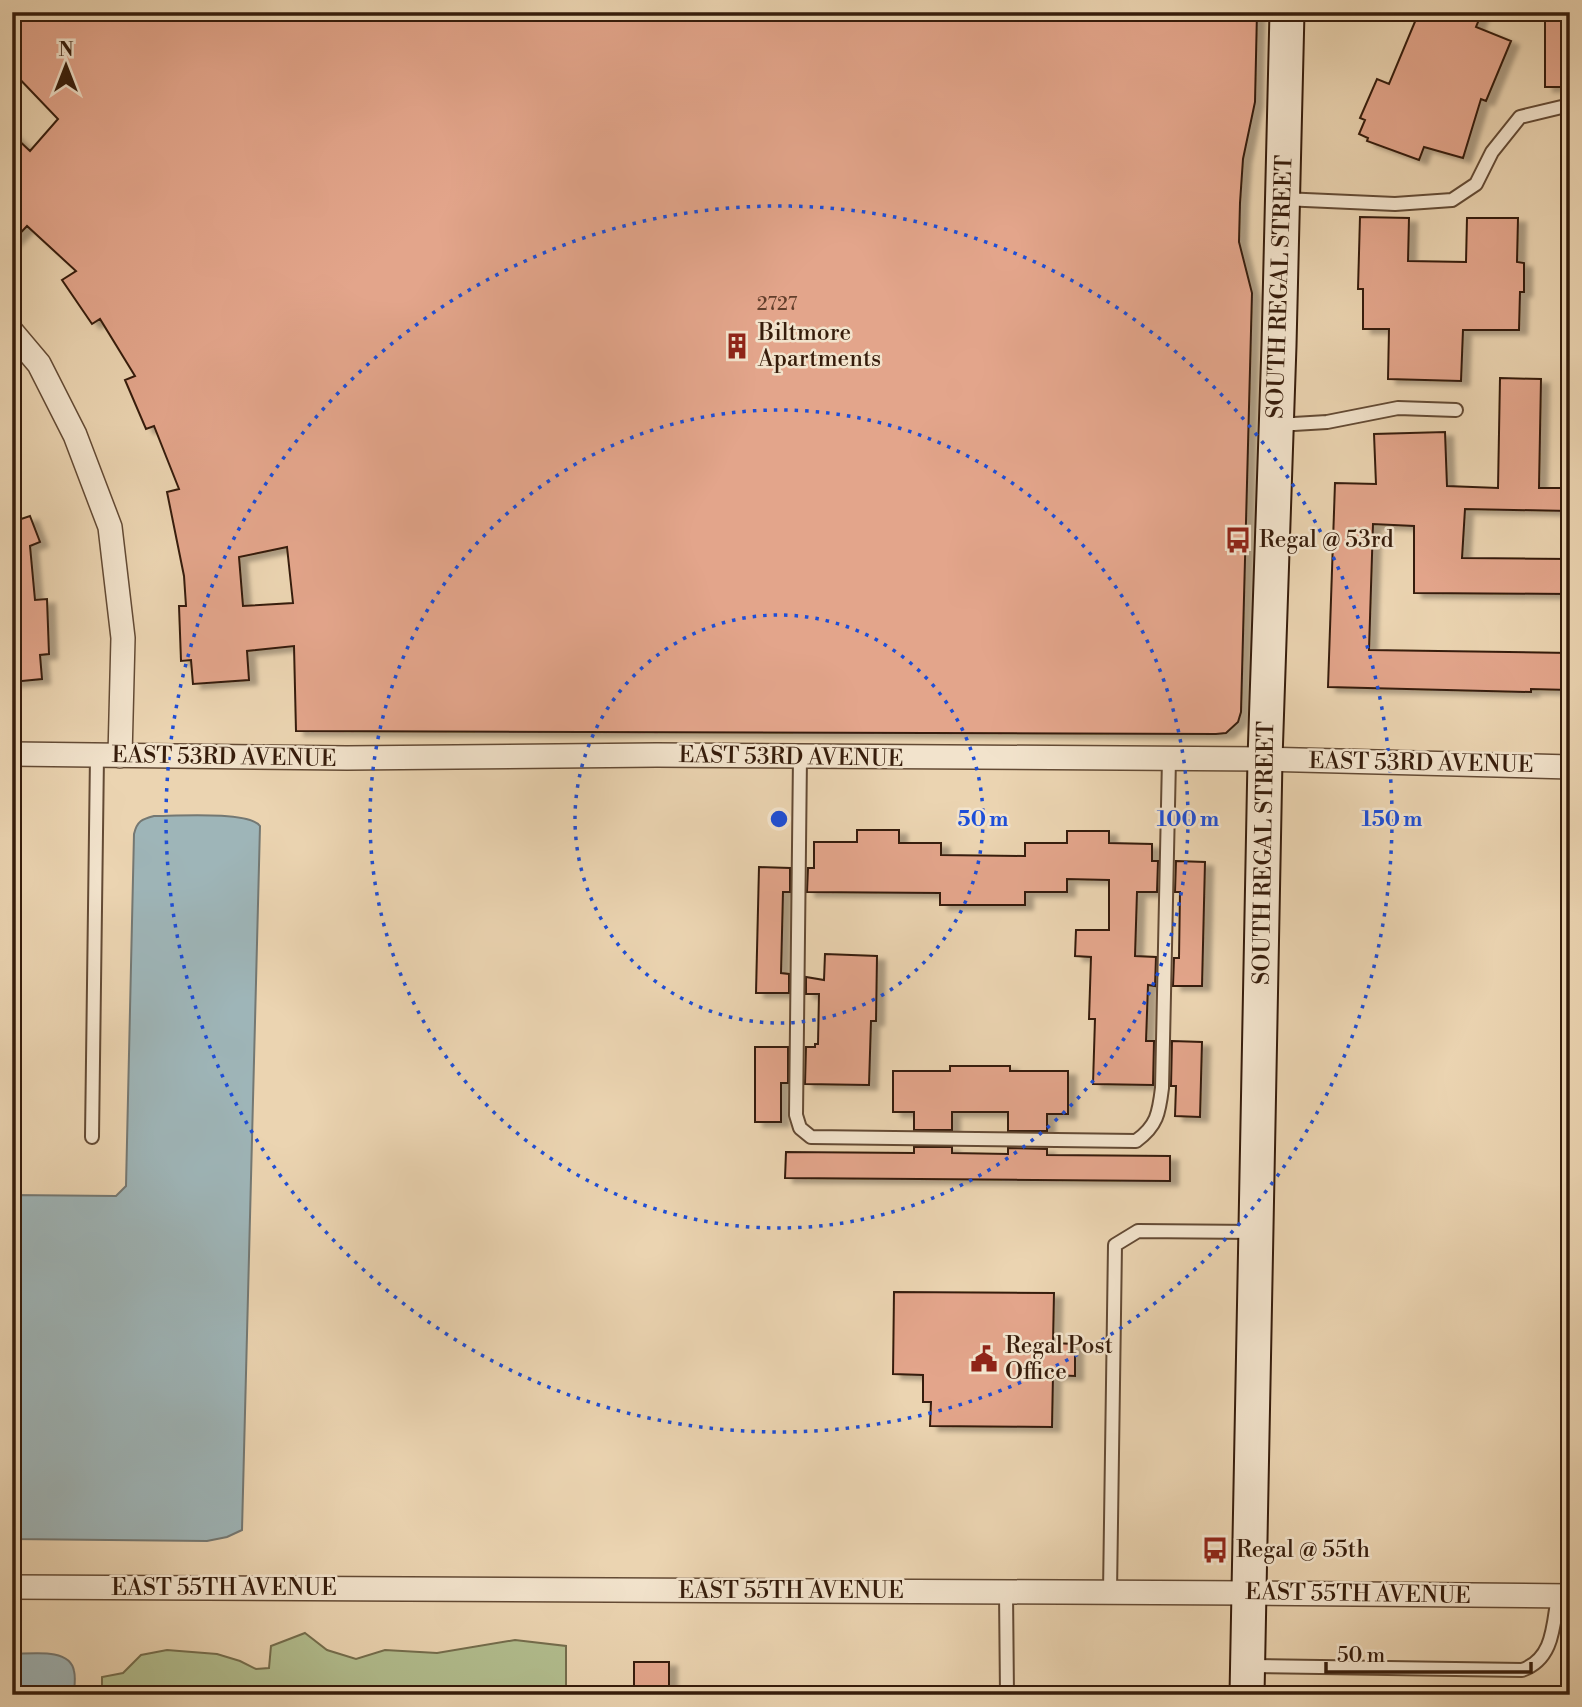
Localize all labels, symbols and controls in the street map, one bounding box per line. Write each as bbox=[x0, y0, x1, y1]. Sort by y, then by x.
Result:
north arrow bbox=[32, 32, 102, 102]
text: N bbox=[58, 38, 74, 62]
street label: SOUTH REGAL STREET bbox=[1261, 155, 1299, 419]
house number: 2727 bbox=[757, 292, 798, 316]
place label: Biltmore Apartments bbox=[757, 319, 881, 373]
building icon: Biltmore Apartments bbox=[722, 331, 752, 361]
bus stop icon: Regal @ 53rd bbox=[1223, 525, 1253, 555]
place label: Regal @ 53rd bbox=[1259, 526, 1394, 554]
street label: SOUTH REGAL STREET bbox=[1248, 721, 1280, 985]
street label: EAST 53RD AVENUE bbox=[111, 741, 337, 773]
street label: EAST 53RD AVENUE bbox=[678, 741, 904, 773]
street label: EAST 53RD AVENUE bbox=[1308, 747, 1534, 779]
centre of rings bbox=[767, 807, 791, 831]
text: 50 m bbox=[958, 807, 1008, 833]
text: 100 m bbox=[1157, 807, 1219, 833]
text: 150 m bbox=[1362, 807, 1422, 833]
place label: Regal Post Office bbox=[1005, 1332, 1113, 1386]
public building icon: Regal Post Office bbox=[969, 1344, 999, 1374]
bus stop icon: Regal @ 55th bbox=[1200, 1535, 1230, 1565]
place label: Regal @ 55th bbox=[1236, 1536, 1370, 1564]
street label: EAST 55TH AVENUE bbox=[111, 1574, 337, 1602]
street label: EAST 55TH AVENUE bbox=[678, 1577, 904, 1605]
street label: EAST 55TH AVENUE bbox=[1245, 1578, 1471, 1610]
scale bar bbox=[1326, 1630, 1531, 1674]
text: 50 m bbox=[1337, 1643, 1385, 1669]

